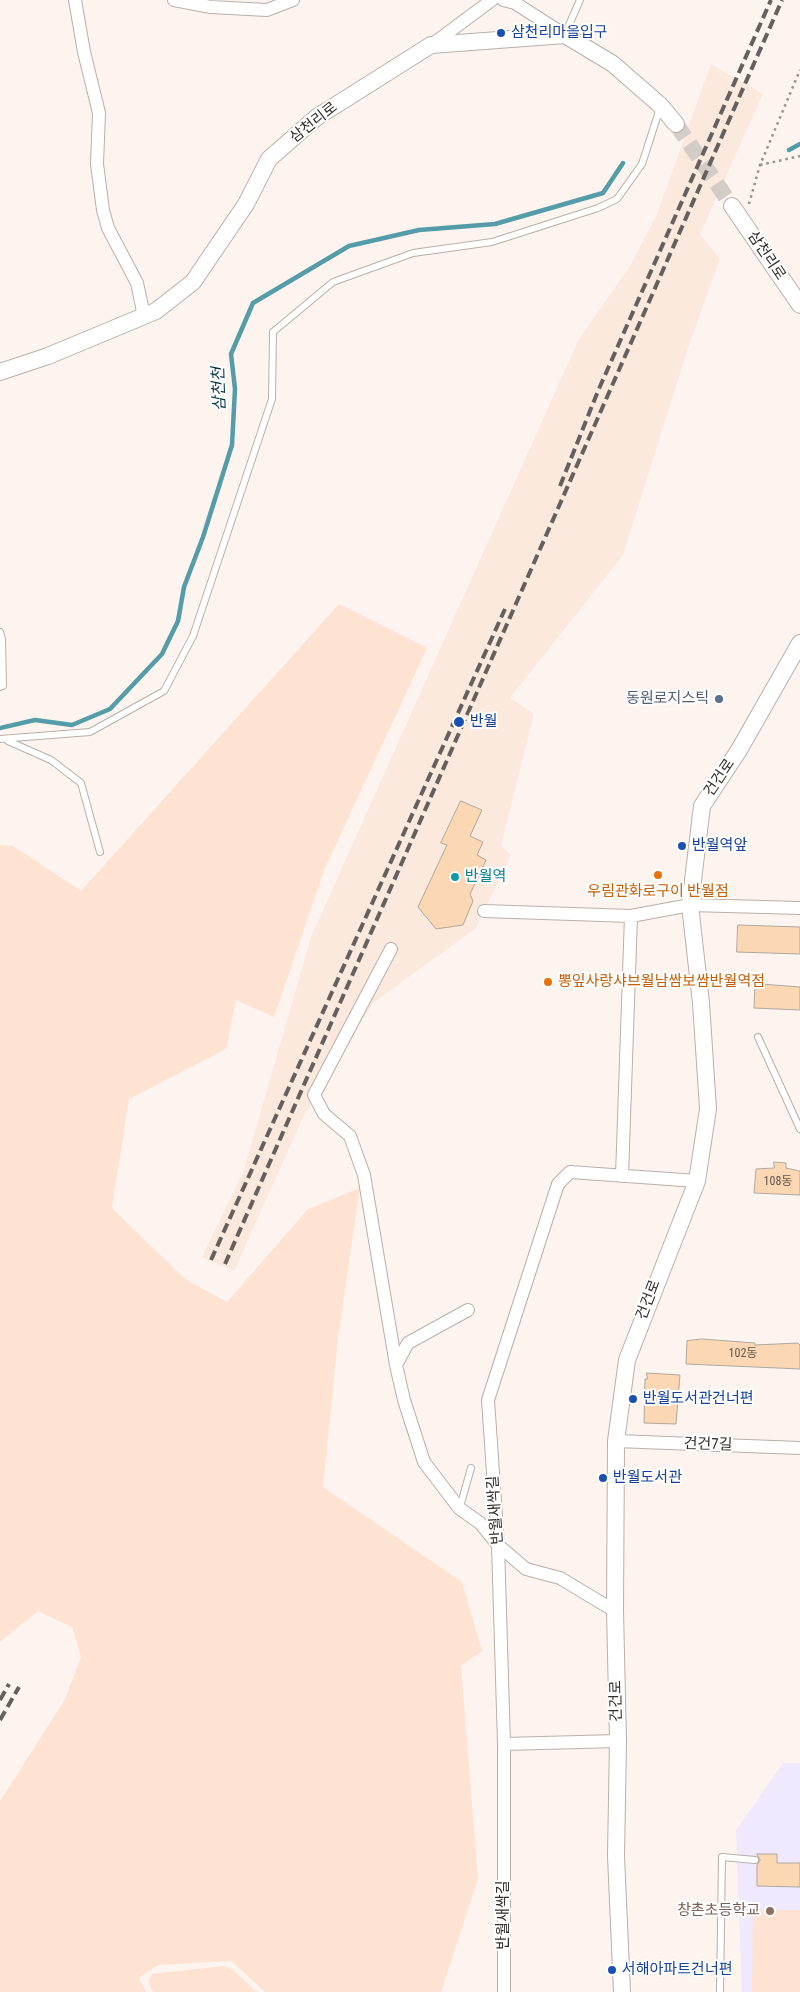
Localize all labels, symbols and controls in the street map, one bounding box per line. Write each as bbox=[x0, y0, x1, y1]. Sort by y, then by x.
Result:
place label: 삼천리마을입구 bbox=[511, 24, 608, 42]
marker: 삼천리마을입구 bbox=[495, 27, 507, 39]
street label: 삼천리로 bbox=[287, 99, 341, 147]
street label: 삼천리로 bbox=[743, 228, 789, 284]
water label: 삼천천 bbox=[210, 367, 230, 411]
place label: 동원로지스틱 bbox=[626, 690, 709, 708]
marker: 동원로지스틱 bbox=[713, 693, 725, 705]
place label: 반월 bbox=[470, 713, 498, 731]
marker: 반월 bbox=[452, 715, 466, 729]
street label: 건건로 bbox=[701, 756, 739, 800]
place label: 반월역앞 bbox=[692, 837, 747, 855]
marker: 반월역앞 bbox=[676, 840, 688, 852]
place label: 반월역 bbox=[465, 868, 506, 886]
marker: 우림관화로구이 반월점 bbox=[652, 869, 664, 881]
marker: 반월역 bbox=[449, 871, 461, 883]
place label: 우림관화로구이 반월점 bbox=[587, 883, 729, 901]
place label: 뽕잎사랑샤브월남쌈보쌈반월역점 bbox=[558, 973, 765, 991]
marker: 뽕잎사랑샤브월남쌈보쌈반월역점 bbox=[542, 976, 554, 988]
house number: 108동 bbox=[764, 1175, 792, 1189]
street label: 건건로 bbox=[633, 1277, 665, 1323]
house number: 102동 bbox=[729, 1347, 757, 1361]
place label: 반월도서관건너편 bbox=[643, 1390, 753, 1408]
marker: 반월도서관건너편 bbox=[627, 1393, 639, 1405]
street label: 건건7길 bbox=[683, 1435, 733, 1455]
place label: 반월도서관 bbox=[613, 1469, 682, 1487]
marker: 반월도서관 bbox=[597, 1472, 609, 1484]
street label: 반월새싹길 bbox=[485, 1475, 507, 1545]
street label: 건건로 bbox=[608, 1680, 626, 1722]
street label: 반월새싹길 bbox=[495, 1881, 513, 1949]
place label: 창촌초등학교 bbox=[677, 1902, 760, 1920]
marker: 창촌초등학교 bbox=[764, 1905, 776, 1917]
place label: 서해아파트건너편 bbox=[622, 1961, 732, 1979]
marker: 서해아파트건너편 bbox=[606, 1964, 618, 1976]

